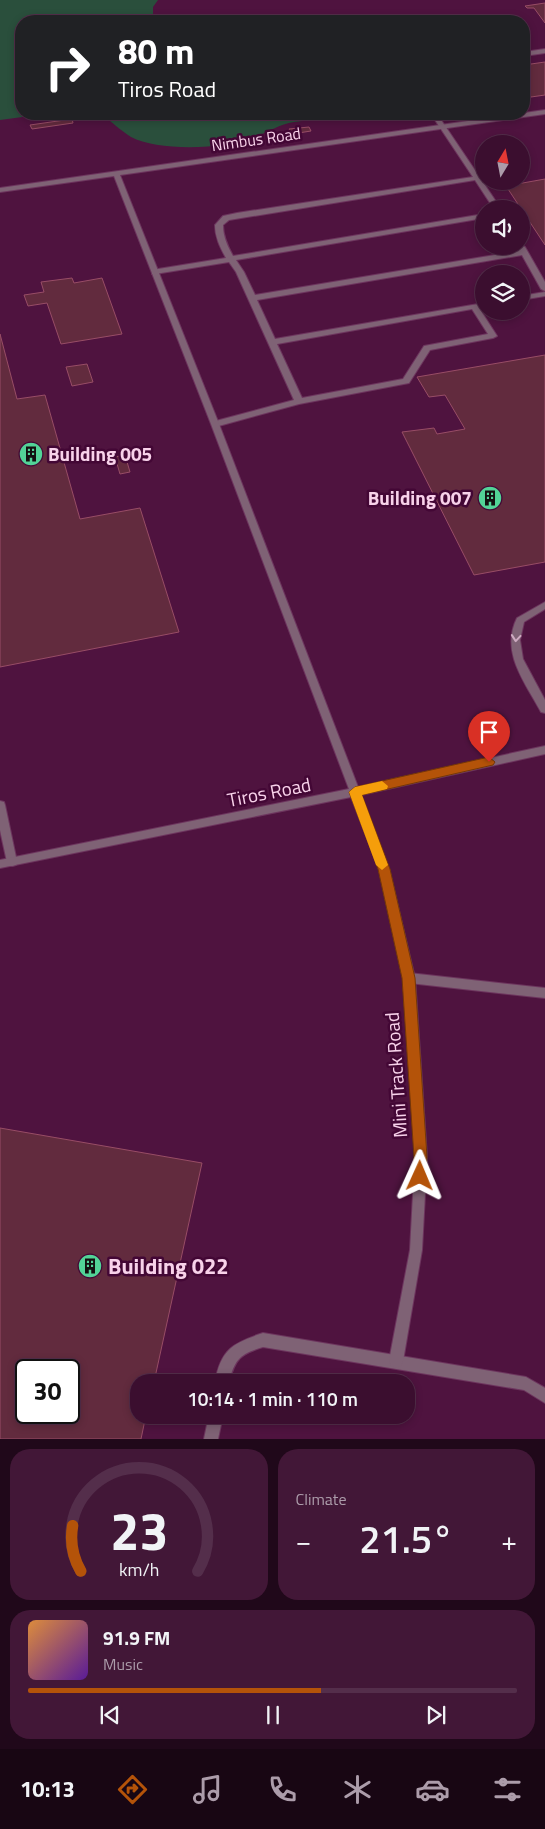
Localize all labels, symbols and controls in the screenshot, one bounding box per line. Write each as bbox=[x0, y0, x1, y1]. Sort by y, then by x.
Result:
text: 80 m bbox=[118, 24, 194, 78]
icon: right bbox=[35, 35, 100, 100]
text: Tiros Road bbox=[118, 72, 216, 106]
street label: Nimbus Road bbox=[210, 121, 302, 157]
north arrow bbox=[475, 135, 530, 190]
map controls bbox=[475, 135, 530, 320]
button: sound bbox=[475, 200, 530, 255]
button: layers bbox=[475, 265, 530, 320]
place label: Building 005 bbox=[48, 439, 152, 468]
building icon: Building 005 bbox=[18, 441, 44, 467]
place label: Building 007 bbox=[368, 483, 472, 512]
building icon: Building 007 bbox=[477, 485, 503, 511]
one-way arrow bbox=[511, 635, 522, 643]
pin bbox=[468, 711, 510, 762]
icon: arrive bbox=[475, 718, 503, 746]
street label: Tiros Road bbox=[225, 769, 313, 814]
street label: Mini Track Road bbox=[377, 1011, 414, 1139]
position arrow bbox=[393, 1149, 445, 1201]
place label: Building 022 bbox=[108, 1249, 229, 1283]
building icon: Building 022 bbox=[77, 1253, 103, 1279]
speed limit sign: 30 bbox=[15, 1359, 80, 1424]
text: 10:14 · 1 min · 110 m bbox=[187, 1384, 358, 1413]
text: Climate bbox=[296, 1487, 347, 1511]
text: 23 bbox=[110, 1491, 168, 1570]
text: 21.5° bbox=[359, 1510, 453, 1568]
text: − bbox=[296, 1519, 311, 1562]
text: + bbox=[501, 1519, 517, 1562]
text: km/h bbox=[119, 1556, 159, 1583]
text: 91.9 FM bbox=[103, 1623, 170, 1652]
text: Music bbox=[103, 1652, 143, 1676]
icon: previous bbox=[96, 1701, 124, 1729]
icon: pause bbox=[259, 1701, 287, 1729]
icon: next bbox=[422, 1701, 450, 1729]
text: 10:13 bbox=[20, 1772, 75, 1806]
icon: directions bbox=[115, 1772, 150, 1807]
icon: music bbox=[190, 1772, 225, 1807]
icon: phone bbox=[265, 1772, 300, 1807]
icon: climate bbox=[340, 1772, 375, 1807]
icon: car bbox=[415, 1772, 450, 1807]
icon: filters bbox=[490, 1772, 525, 1807]

